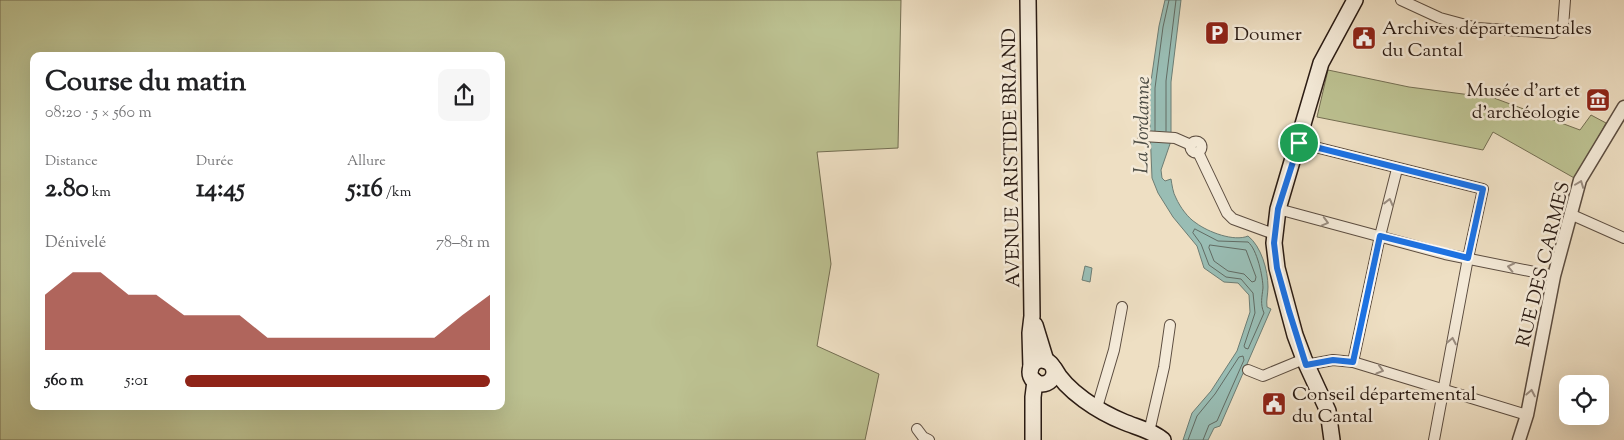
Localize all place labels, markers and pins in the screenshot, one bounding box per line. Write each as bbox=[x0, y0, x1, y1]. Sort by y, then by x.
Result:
place label: Archives départementales du Cantal bbox=[1382, 16, 1592, 65]
parking icon: Doumer bbox=[1204, 20, 1230, 46]
place label: Doumer bbox=[1234, 22, 1302, 49]
public building icon: Archives départementales du Cantal bbox=[1351, 25, 1377, 51]
place label: Musée d'art et d'archéologie bbox=[1466, 78, 1580, 127]
museum icon: Musée d'art et d'archéologie bbox=[1585, 87, 1611, 113]
pin bbox=[1278, 122, 1320, 164]
place label: Conseil départemental du Cantal bbox=[1292, 382, 1476, 431]
public building icon: Conseil départemental du Cantal bbox=[1261, 391, 1287, 417]

